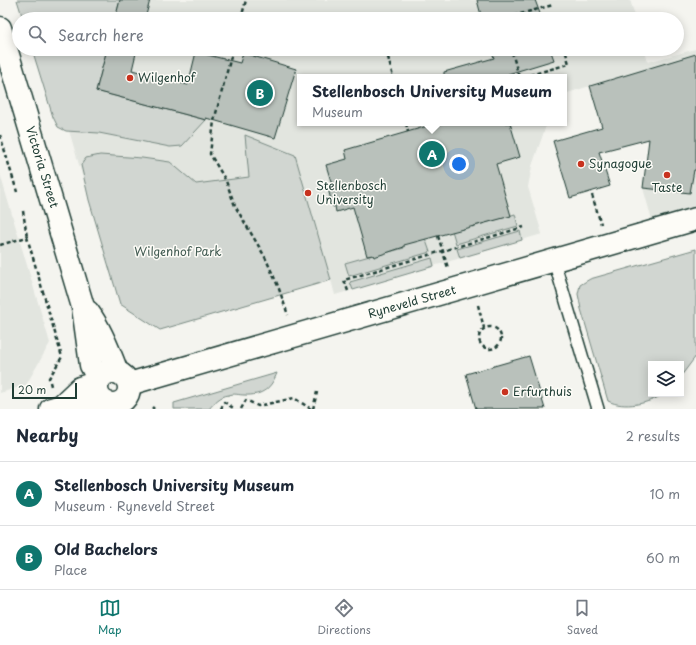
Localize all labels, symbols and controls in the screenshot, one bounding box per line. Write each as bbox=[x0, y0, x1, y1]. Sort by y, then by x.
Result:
search box bbox=[12, 12, 684, 56]
icon: search bbox=[26, 23, 48, 45]
text: Search here bbox=[58, 23, 144, 46]
place label: Wilgenhof bbox=[138, 68, 197, 86]
marker: Wilgenhof bbox=[125, 73, 135, 83]
popup bbox=[297, 74, 567, 126]
pin: B bbox=[247, 78, 273, 108]
text: Stellenbosch University Museum bbox=[312, 79, 552, 102]
text: Museum bbox=[312, 102, 363, 121]
street label: Victoria Street bbox=[22, 124, 64, 210]
pin: A bbox=[419, 139, 445, 169]
your location bbox=[449, 154, 469, 174]
place label: Synagogue bbox=[589, 154, 652, 172]
marker: Synagogue bbox=[576, 159, 586, 169]
marker: Taste bbox=[662, 170, 672, 180]
place label: Stellenbosch University bbox=[316, 176, 387, 208]
place label: Taste bbox=[652, 178, 682, 196]
marker: Stellenbosch University bbox=[303, 188, 313, 198]
park label: Wilgenhof Park bbox=[134, 242, 222, 260]
street label: Ryneveld Street bbox=[366, 280, 458, 322]
map controls bbox=[648, 361, 684, 397]
button: layers bbox=[648, 361, 684, 397]
scale bar bbox=[12, 381, 77, 400]
text: 20 m bbox=[18, 381, 46, 398]
place label: Erfurthuis bbox=[513, 382, 572, 400]
marker: Erfurthuis bbox=[500, 387, 510, 397]
text: Nearby bbox=[16, 422, 78, 448]
text: 2 results bbox=[626, 426, 680, 445]
text: Stellenbosch University Museum bbox=[54, 473, 294, 496]
text: A bbox=[24, 484, 34, 503]
text: 10 m bbox=[650, 484, 680, 503]
text: Museum · Ryneveld Street bbox=[54, 496, 215, 515]
text: Old Bachelors bbox=[54, 537, 158, 560]
text: B bbox=[25, 548, 33, 567]
text: 60 m bbox=[646, 548, 680, 567]
text: Place bbox=[54, 560, 87, 579]
tab: Map bbox=[98, 597, 121, 638]
tab: Directions bbox=[317, 597, 371, 638]
tab: Saved bbox=[567, 597, 598, 638]

